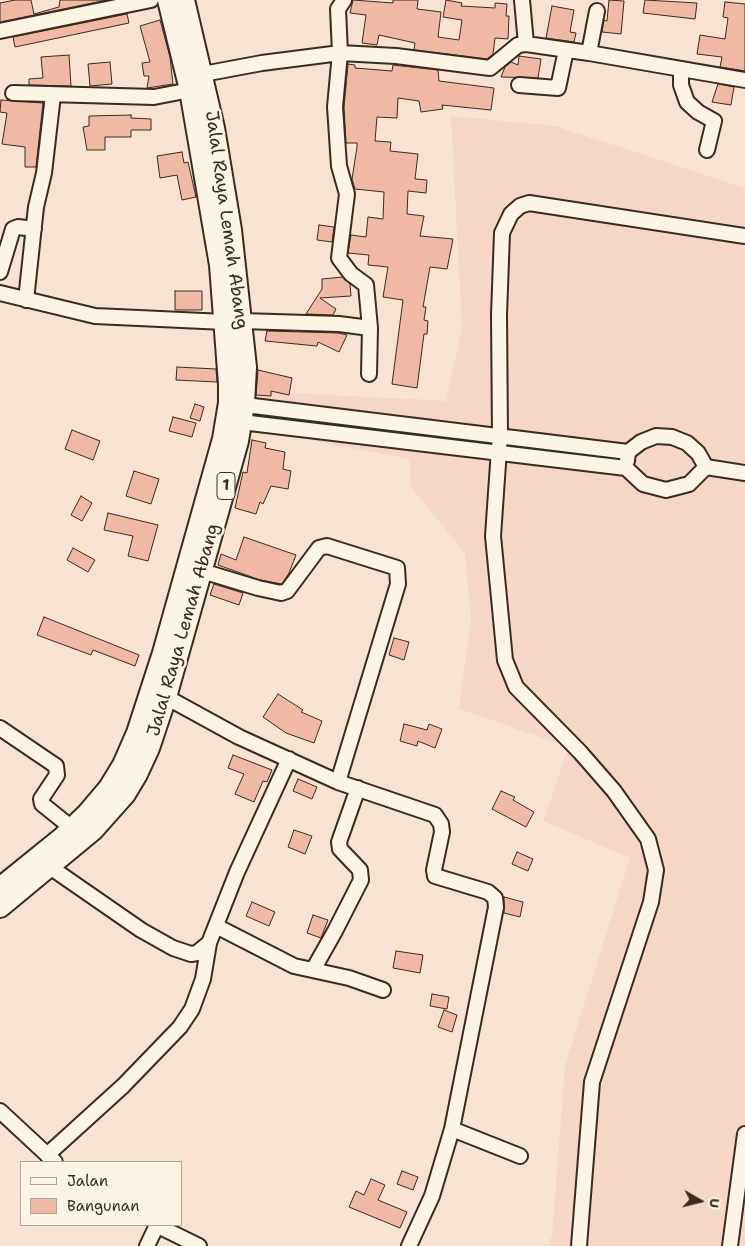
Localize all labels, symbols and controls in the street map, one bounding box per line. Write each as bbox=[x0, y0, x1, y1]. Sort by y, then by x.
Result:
street label: Jalal Raya Lemah Abang bbox=[200, 109, 252, 331]
road number: 1 bbox=[217, 472, 235, 500]
street label: Jalal Raya Lemah Abang bbox=[143, 521, 225, 739]
legend bbox=[20, 1161, 182, 1226]
text: Jalan bbox=[67, 1171, 108, 1191]
north arrow bbox=[675, 1176, 725, 1226]
text: Bangunan bbox=[67, 1196, 139, 1216]
text: U bbox=[705, 1197, 724, 1209]

